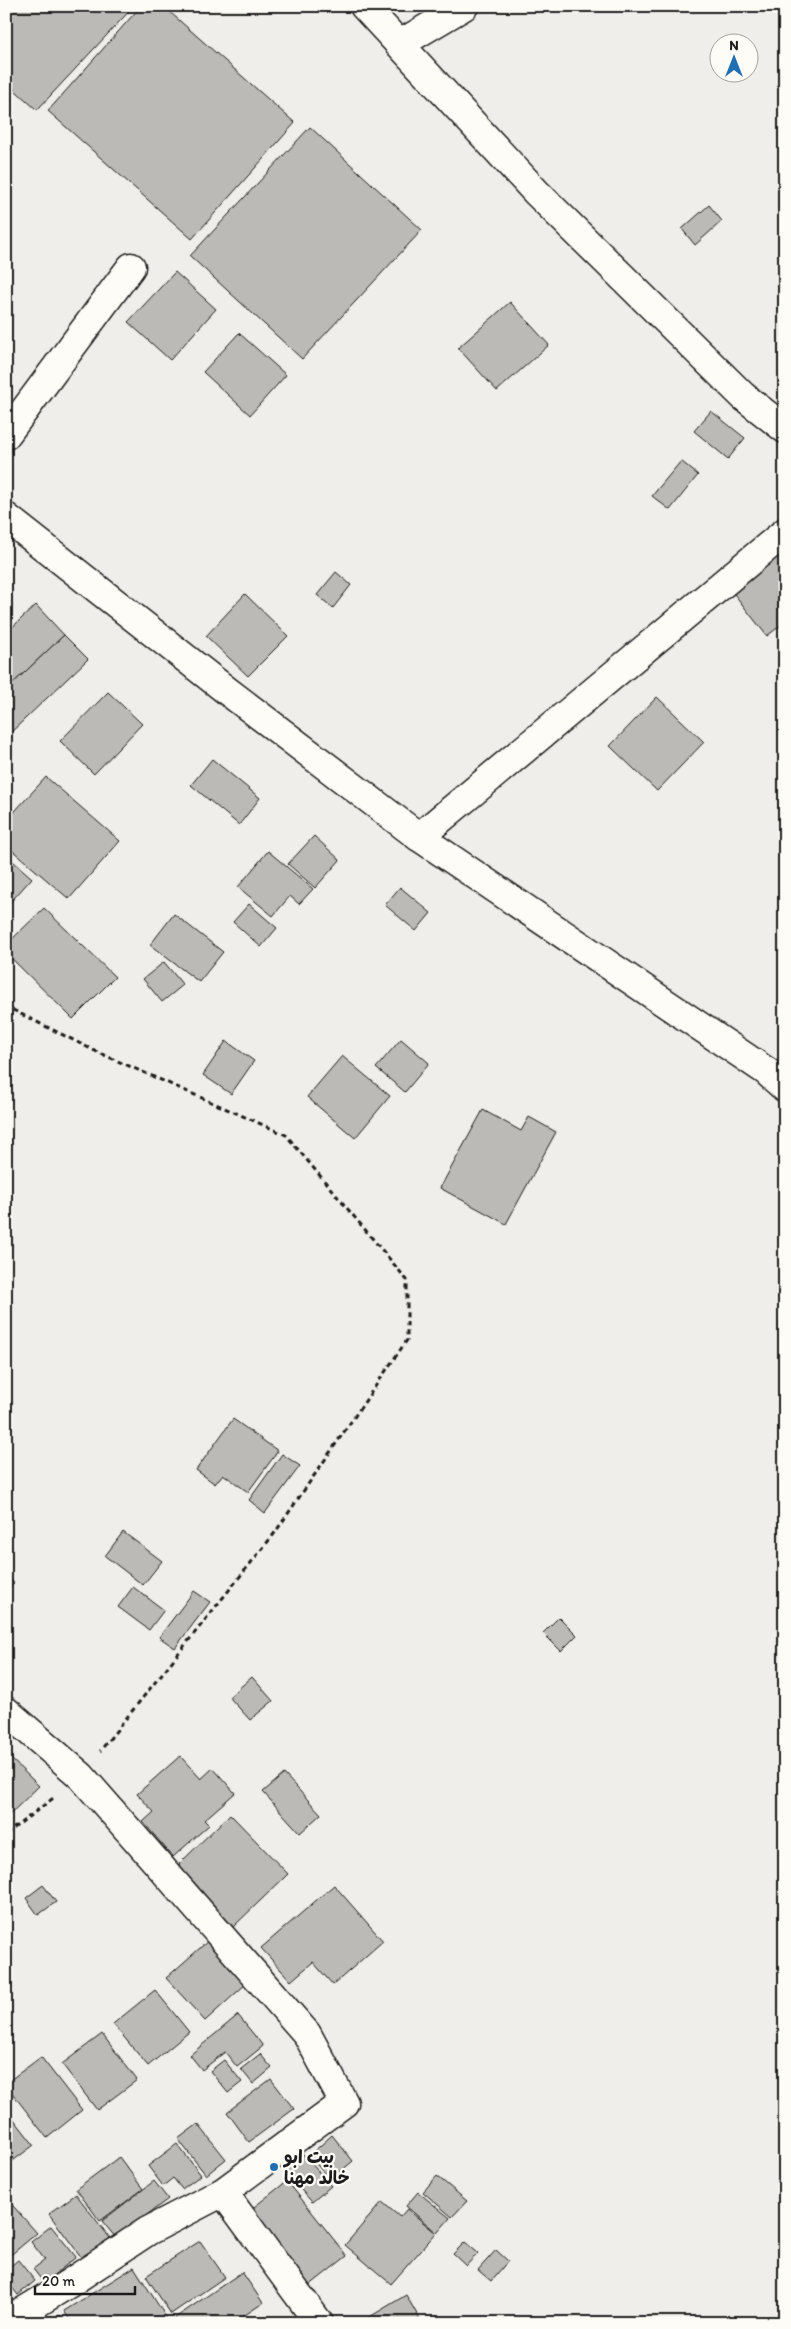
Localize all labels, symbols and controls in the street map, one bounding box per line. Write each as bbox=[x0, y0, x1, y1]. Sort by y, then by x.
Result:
north arrow bbox=[708, 32, 758, 82]
text: N bbox=[729, 37, 739, 54]
place label: بيت ابو خالد مهنا bbox=[282, 2146, 350, 2189]
marker: بيت ابو خالد مهنا bbox=[268, 2161, 280, 2173]
scale bar bbox=[35, 2264, 135, 2296]
text: 20 m bbox=[42, 2272, 76, 2290]

